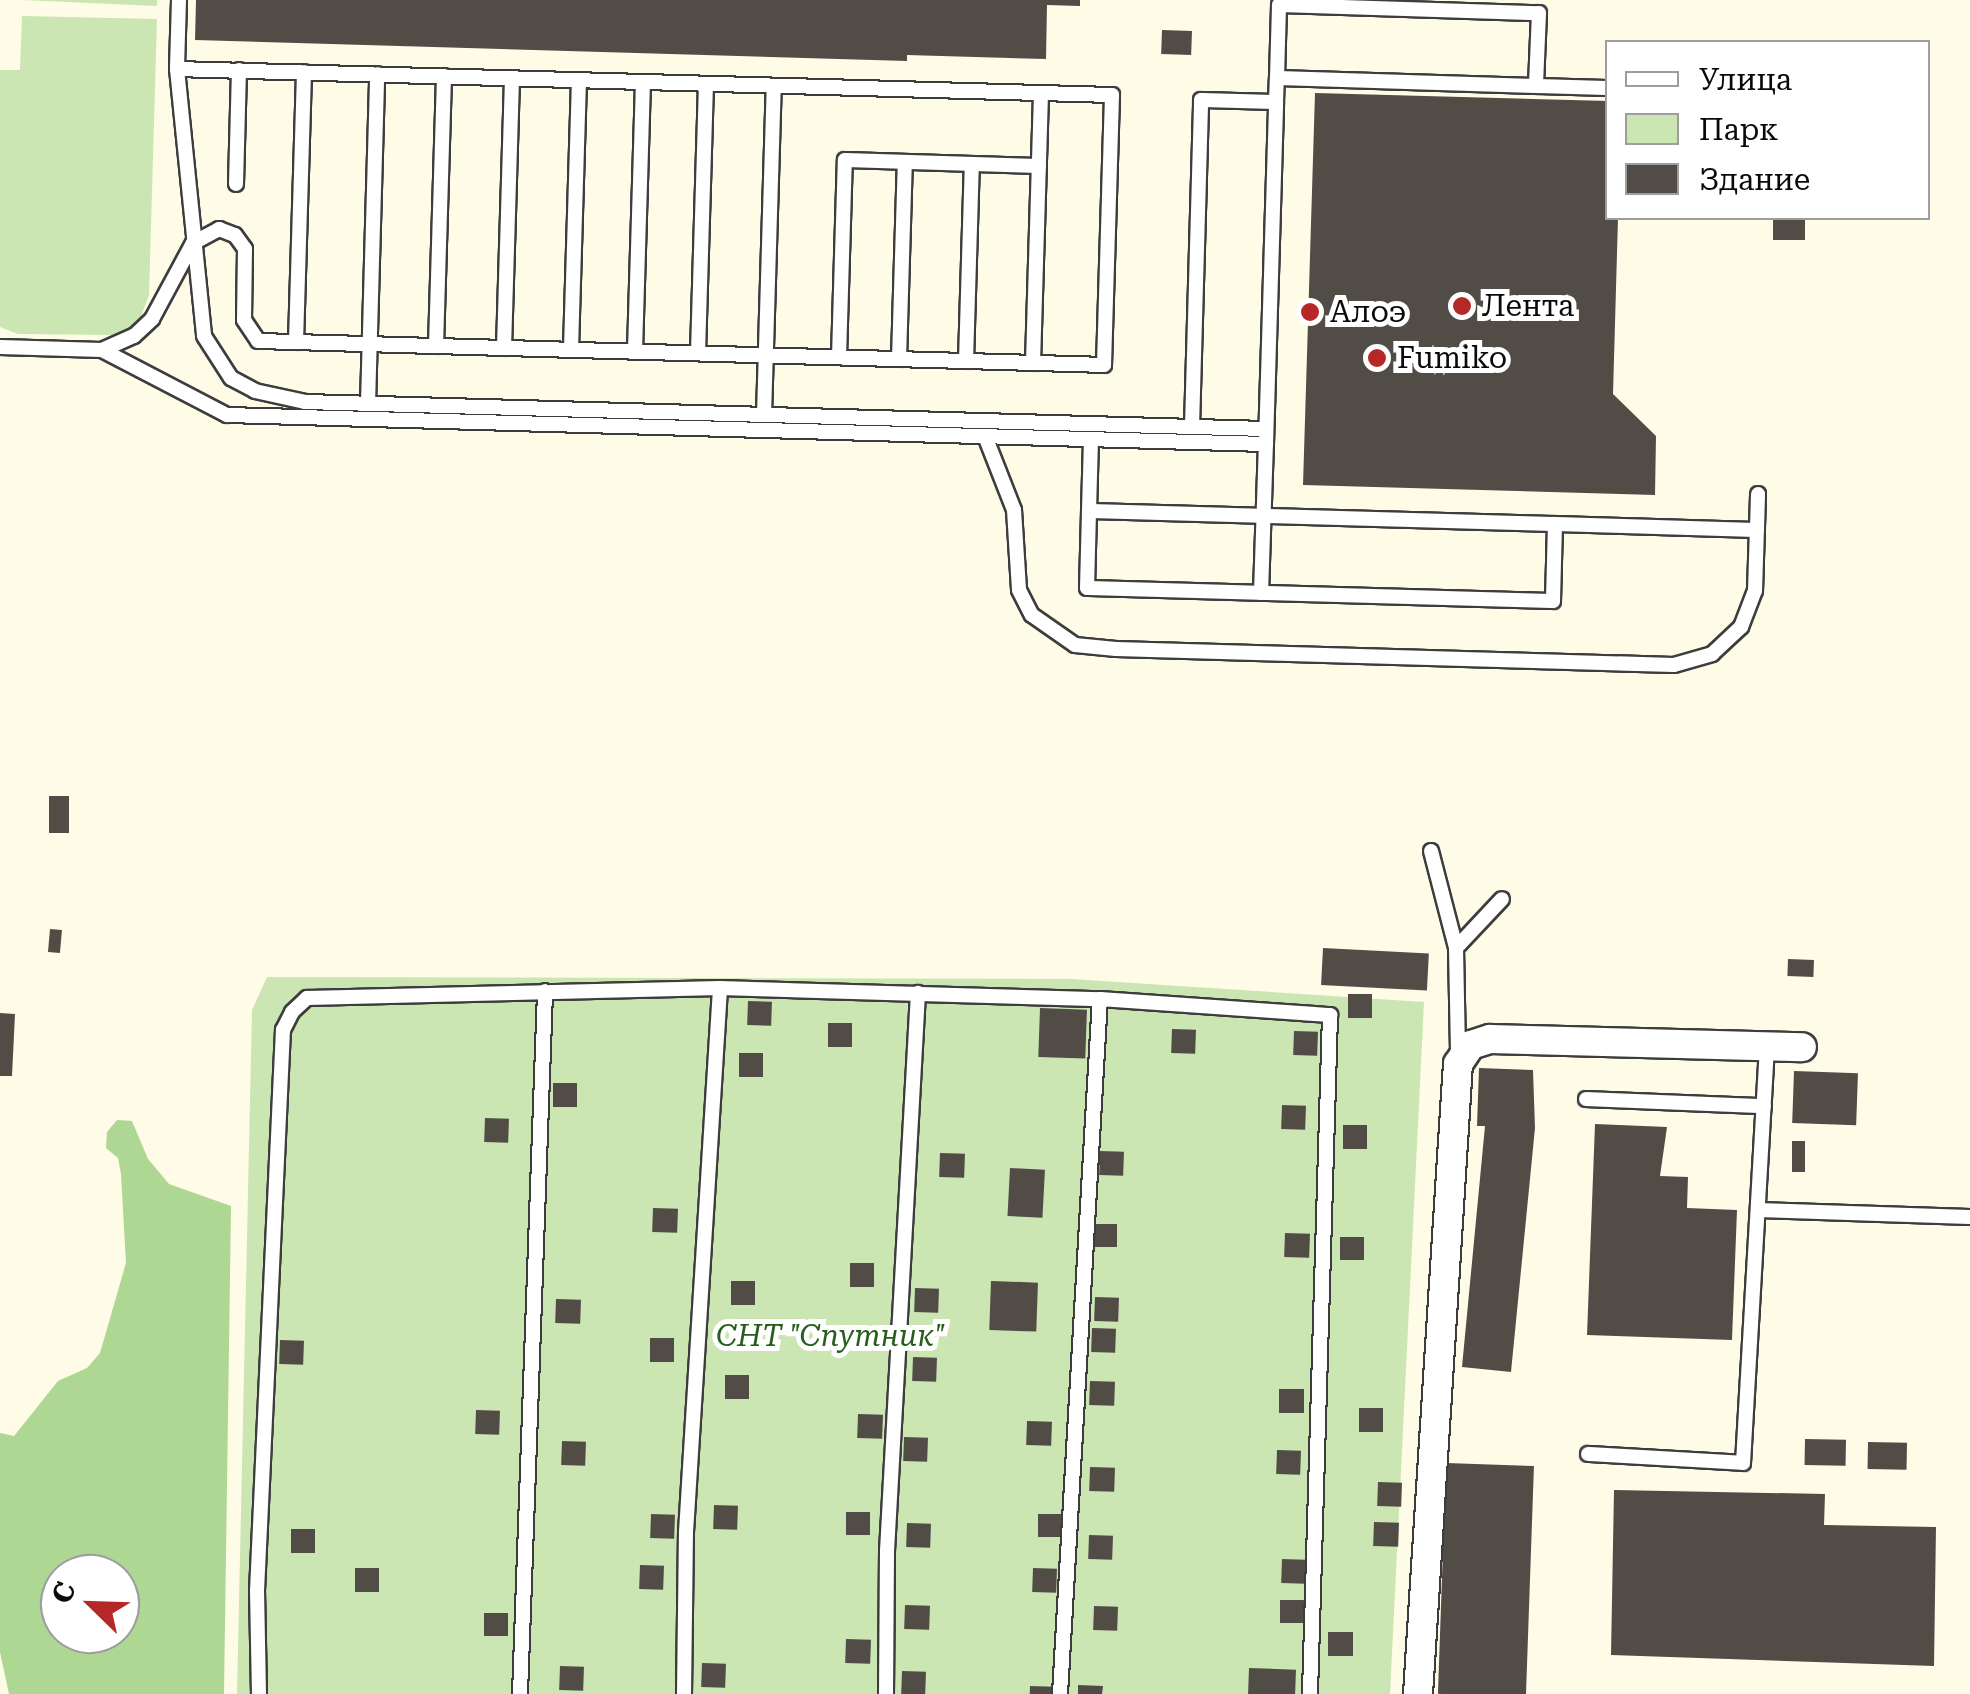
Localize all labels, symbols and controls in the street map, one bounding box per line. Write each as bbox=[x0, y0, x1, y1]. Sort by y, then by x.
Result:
legend bbox=[1605, 40, 1930, 220]
text: Улица bbox=[1699, 62, 1792, 97]
text: Парк bbox=[1699, 112, 1778, 147]
text: Здание bbox=[1699, 162, 1810, 197]
place label: Лента bbox=[1482, 288, 1574, 324]
place label: Алоэ bbox=[1330, 294, 1406, 330]
marker: Лента bbox=[1451, 295, 1473, 317]
marker: Алоэ bbox=[1299, 301, 1321, 323]
place label: Fumiko bbox=[1397, 340, 1507, 376]
marker: Fumiko bbox=[1366, 347, 1388, 369]
park label: СНТ "Спутник" bbox=[716, 1318, 946, 1354]
north arrow bbox=[40, 1554, 140, 1654]
text: С bbox=[45, 1577, 83, 1608]

